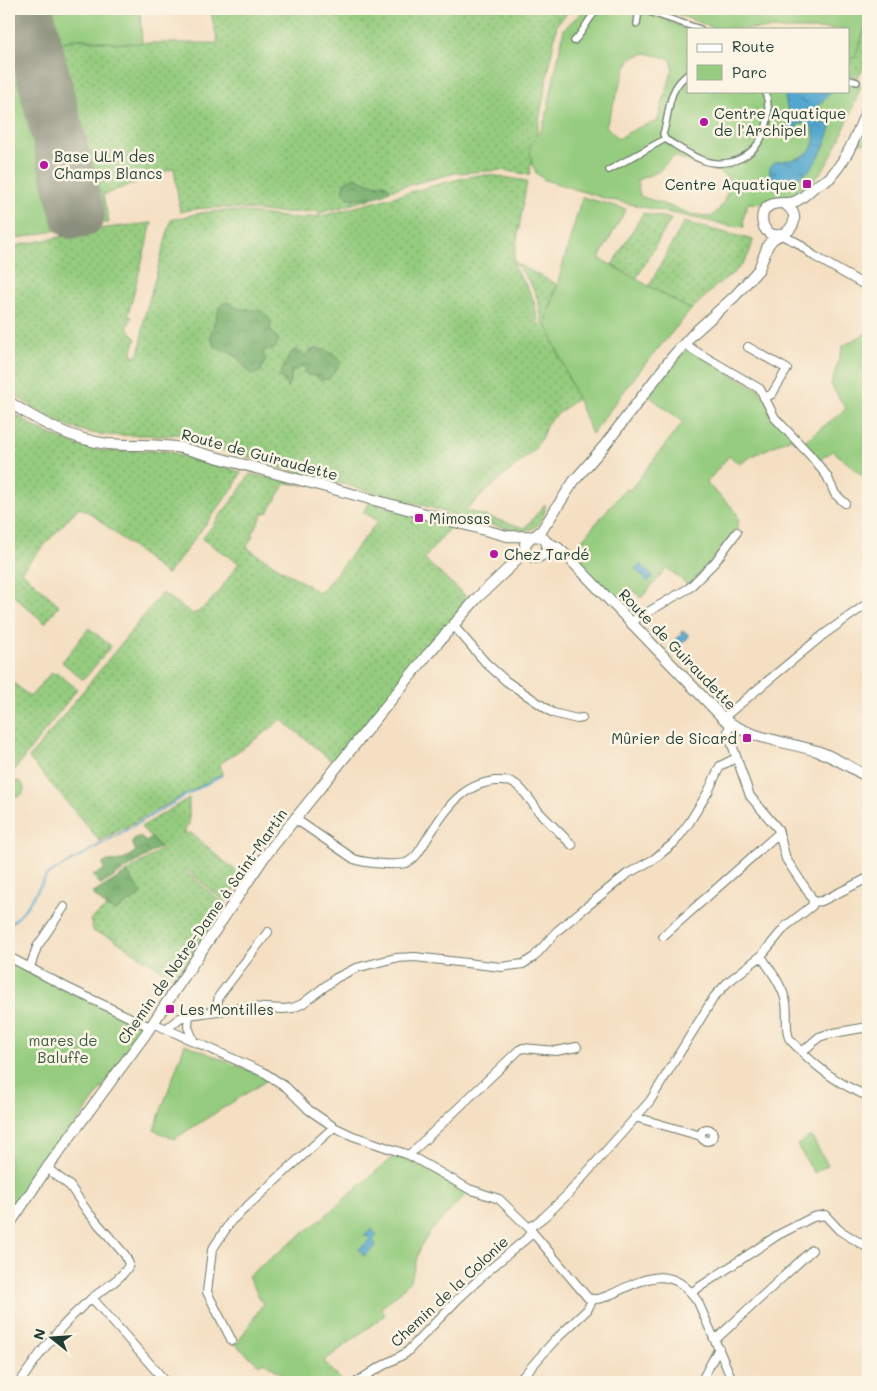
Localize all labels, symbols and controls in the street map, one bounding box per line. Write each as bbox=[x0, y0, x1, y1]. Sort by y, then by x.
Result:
legend bbox=[687, 28, 850, 92]
text: Route bbox=[732, 36, 775, 56]
text: Parc bbox=[732, 62, 767, 82]
place label: Centre Aquatique de l'Archipel bbox=[714, 103, 846, 140]
marker: Centre Aquatique de l'Archipel bbox=[698, 116, 710, 128]
place label: Base ULM des Champs Blancs bbox=[54, 146, 163, 183]
marker: Base ULM des Champs Blancs bbox=[38, 159, 50, 171]
place label: Centre Aquatique bbox=[665, 174, 797, 194]
marker: Centre Aquatique bbox=[801, 178, 813, 190]
street label: Route de Guiraudette bbox=[180, 423, 340, 485]
place label: Mimosas bbox=[429, 508, 490, 528]
marker: Mimosas bbox=[413, 512, 425, 524]
place label: Chez Tardé bbox=[504, 544, 590, 564]
marker: Chez Tardé bbox=[488, 548, 500, 560]
street label: Route de Guiraudette bbox=[615, 584, 741, 714]
place label: Mûrier de Sicard bbox=[611, 728, 737, 748]
marker: Mûrier de Sicard bbox=[741, 732, 753, 744]
street label: Chemin de Notre-Dame à Saint-Martin bbox=[113, 804, 291, 1048]
place label: Les Montilles bbox=[180, 999, 274, 1019]
marker: Les Montilles bbox=[164, 1003, 176, 1015]
park label: mares de Baluffe bbox=[28, 1030, 98, 1067]
street label: Chemin de la Colonie bbox=[386, 1231, 512, 1351]
north arrow bbox=[28, 1314, 78, 1364]
text: N bbox=[28, 1326, 50, 1342]

